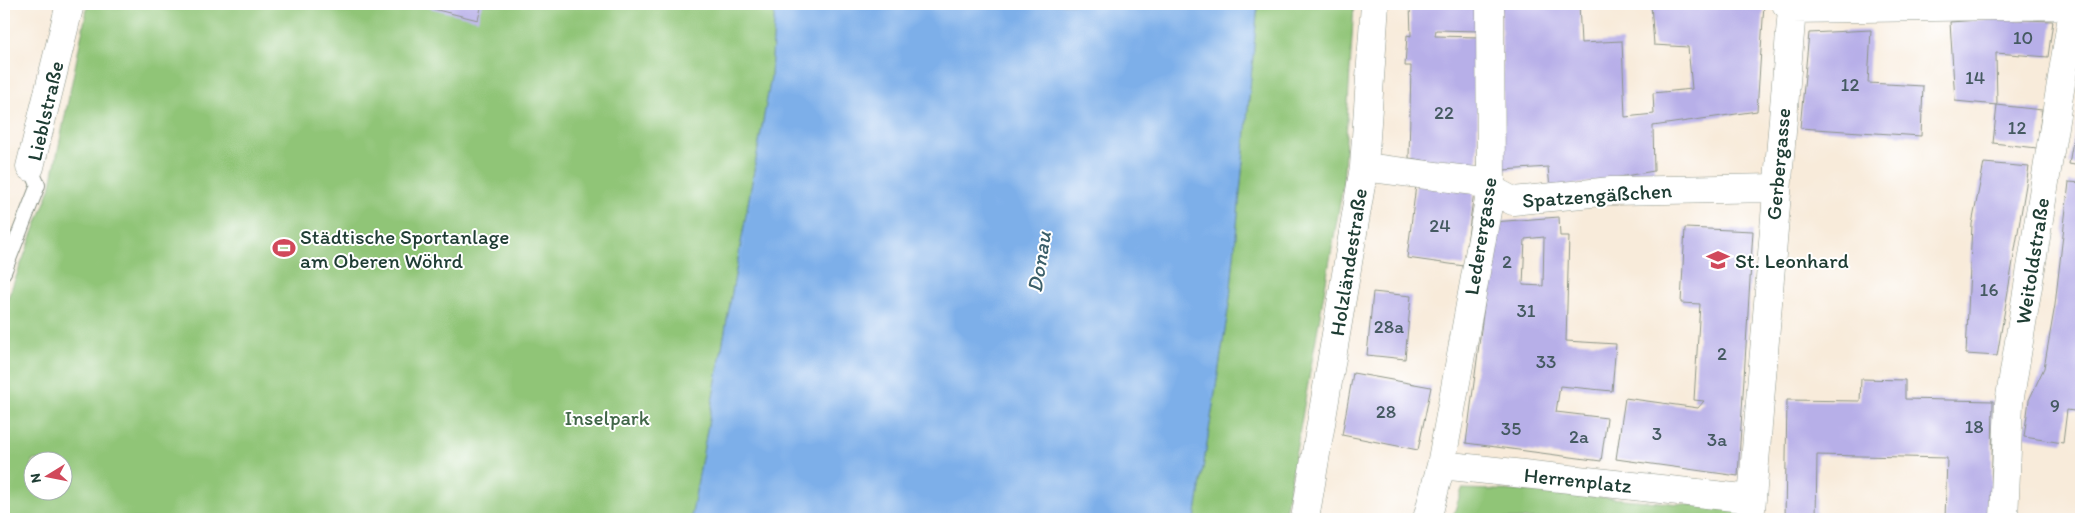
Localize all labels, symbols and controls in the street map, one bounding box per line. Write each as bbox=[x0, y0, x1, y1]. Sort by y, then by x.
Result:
house number: 10 bbox=[2013, 26, 2033, 49]
street label: Lieblstraße bbox=[21, 59, 69, 163]
house number: 14 bbox=[1965, 66, 1985, 89]
house number: 12 bbox=[1841, 73, 1859, 96]
house number: 22 bbox=[1434, 101, 1454, 124]
street label: Gerbergasse bbox=[1761, 107, 1795, 221]
house number: 12 bbox=[2008, 116, 2026, 139]
street label: Lederergasse bbox=[1458, 175, 1502, 297]
street label: Spatzengäßchen bbox=[1521, 177, 1673, 213]
street label: Holzländestraße bbox=[1324, 186, 1372, 338]
street label: Weitoldstraße bbox=[2010, 196, 2054, 326]
house number: 24 bbox=[1429, 214, 1451, 237]
place label: Städtische Sportanlage am Oberen Wöhrd bbox=[300, 224, 509, 273]
water label: Donau bbox=[1021, 229, 1057, 294]
sports icon: Städtische Sportanlage am Oberen Wöhrd bbox=[271, 235, 297, 261]
school or university icon: St. Leonhard bbox=[1705, 247, 1731, 273]
place label: St. Leonhard bbox=[1735, 248, 1849, 273]
house number: 2 bbox=[1502, 250, 1512, 273]
house number: 16 bbox=[1980, 278, 1998, 301]
house number: 31 bbox=[1516, 299, 1536, 322]
house number: 28a bbox=[1374, 315, 1404, 338]
house number: 2 bbox=[1717, 342, 1727, 365]
house number: 33 bbox=[1536, 350, 1556, 373]
house number: 9 bbox=[2050, 394, 2060, 417]
house number: 28 bbox=[1376, 400, 1396, 423]
park label: Inselpark bbox=[564, 405, 650, 430]
house number: 18 bbox=[1964, 415, 1984, 438]
house number: 35 bbox=[1501, 417, 1521, 440]
house number: 3 bbox=[1652, 422, 1662, 445]
house number: 2a bbox=[1569, 425, 1589, 448]
house number: 3a bbox=[1707, 428, 1727, 451]
north arrow bbox=[22, 450, 72, 500]
street label: Herrenplatz bbox=[1523, 462, 1633, 498]
text: N bbox=[26, 472, 45, 484]

